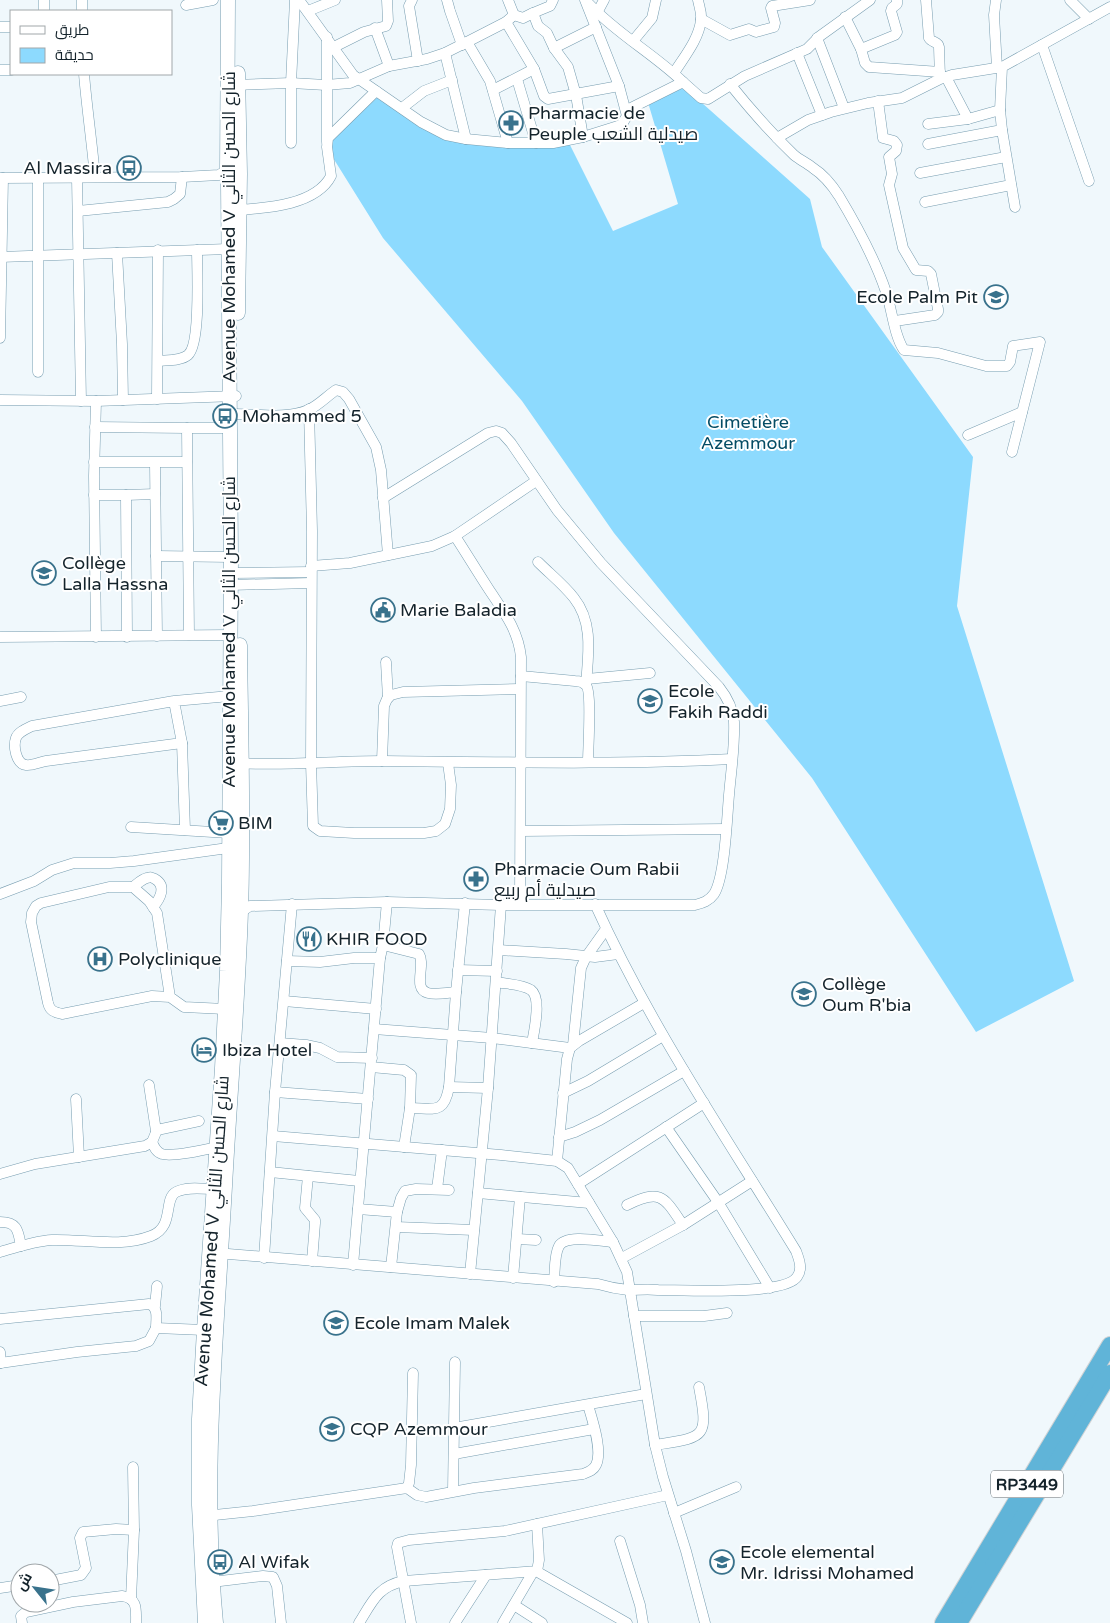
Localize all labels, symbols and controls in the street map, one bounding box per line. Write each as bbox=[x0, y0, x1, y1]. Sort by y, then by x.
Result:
legend bbox=[10, 10, 172, 75]
text: طريق bbox=[55, 21, 89, 40]
text: حديقة bbox=[55, 46, 94, 64]
street label: Avenue Mohamed V شارع الحسن الثاني bbox=[218, 71, 243, 383]
place label: Pharmacie de Peuple صيدلية الشعب bbox=[528, 102, 698, 145]
pharmacy icon: Pharmacie de Peuple صيدلية الشعب bbox=[498, 110, 524, 136]
bus stop icon: Al Massira bbox=[116, 155, 142, 181]
place label: Al Massira bbox=[23, 157, 112, 179]
school or university icon: Ecole Palm Pit bbox=[983, 284, 1009, 310]
place label: Ecole Palm Pit bbox=[856, 286, 978, 308]
bus stop icon: Mohammed 5 bbox=[212, 403, 238, 429]
place label: Mohammed 5 bbox=[242, 405, 362, 427]
park label: Cimetière Azemmour bbox=[701, 411, 795, 454]
street label: Avenue Mohamed V شارع الحسن الثاني bbox=[218, 476, 243, 788]
place label: Collège Lalla Hassna bbox=[62, 552, 168, 595]
school or university icon: Collège Lalla Hassna bbox=[31, 560, 57, 586]
public building icon: Marie Baladia bbox=[370, 597, 396, 623]
place label: Marie Baladia bbox=[400, 599, 517, 621]
place label: Ecole Fakih Raddi bbox=[668, 680, 768, 723]
school or university icon: Ecole Fakih Raddi bbox=[637, 688, 663, 714]
supermarket icon: BIM bbox=[208, 810, 234, 836]
place label: BIM bbox=[238, 812, 273, 834]
place label: Pharmacie Oum Rabii صيدلية أم ربيع bbox=[494, 858, 679, 902]
pharmacy icon: Pharmacie Oum Rabii صيدلية أم ربيع bbox=[463, 866, 489, 892]
restaurant icon: KHIR FOOD bbox=[296, 926, 322, 952]
place label: KHIR FOOD bbox=[326, 928, 428, 950]
hospital icon: Polyclinique bbox=[87, 946, 113, 972]
place label: Polyclinique bbox=[118, 948, 221, 970]
place label: Collège Oum R'bia bbox=[822, 973, 911, 1016]
school or university icon: Collège Oum R'bia bbox=[791, 981, 817, 1007]
hotel icon: Ibiza Hotel bbox=[191, 1037, 217, 1063]
place label: Ibiza Hotel bbox=[222, 1039, 312, 1061]
street label: Avenue Mohamed V شارع الحسن الثاني bbox=[190, 1075, 237, 1388]
school or university icon: Ecole Imam Malek bbox=[323, 1310, 349, 1336]
place label: Ecole Imam Malek bbox=[354, 1312, 510, 1334]
school or university icon: CQP Azemmour bbox=[319, 1416, 345, 1442]
place label: CQP Azemmour bbox=[350, 1418, 488, 1440]
road number: RP3449 bbox=[991, 1470, 1063, 1498]
place label: Ecole elemental Mr. Idrissi Mohamed bbox=[740, 1541, 914, 1584]
bus stop icon: Al Wifak bbox=[207, 1549, 233, 1575]
school or university icon: Ecole elemental Mr. Idrissi Mohamed bbox=[709, 1549, 735, 1575]
place label: Al Wifak bbox=[238, 1551, 310, 1573]
north arrow bbox=[10, 1563, 60, 1613]
text: ش bbox=[12, 1570, 36, 1594]

